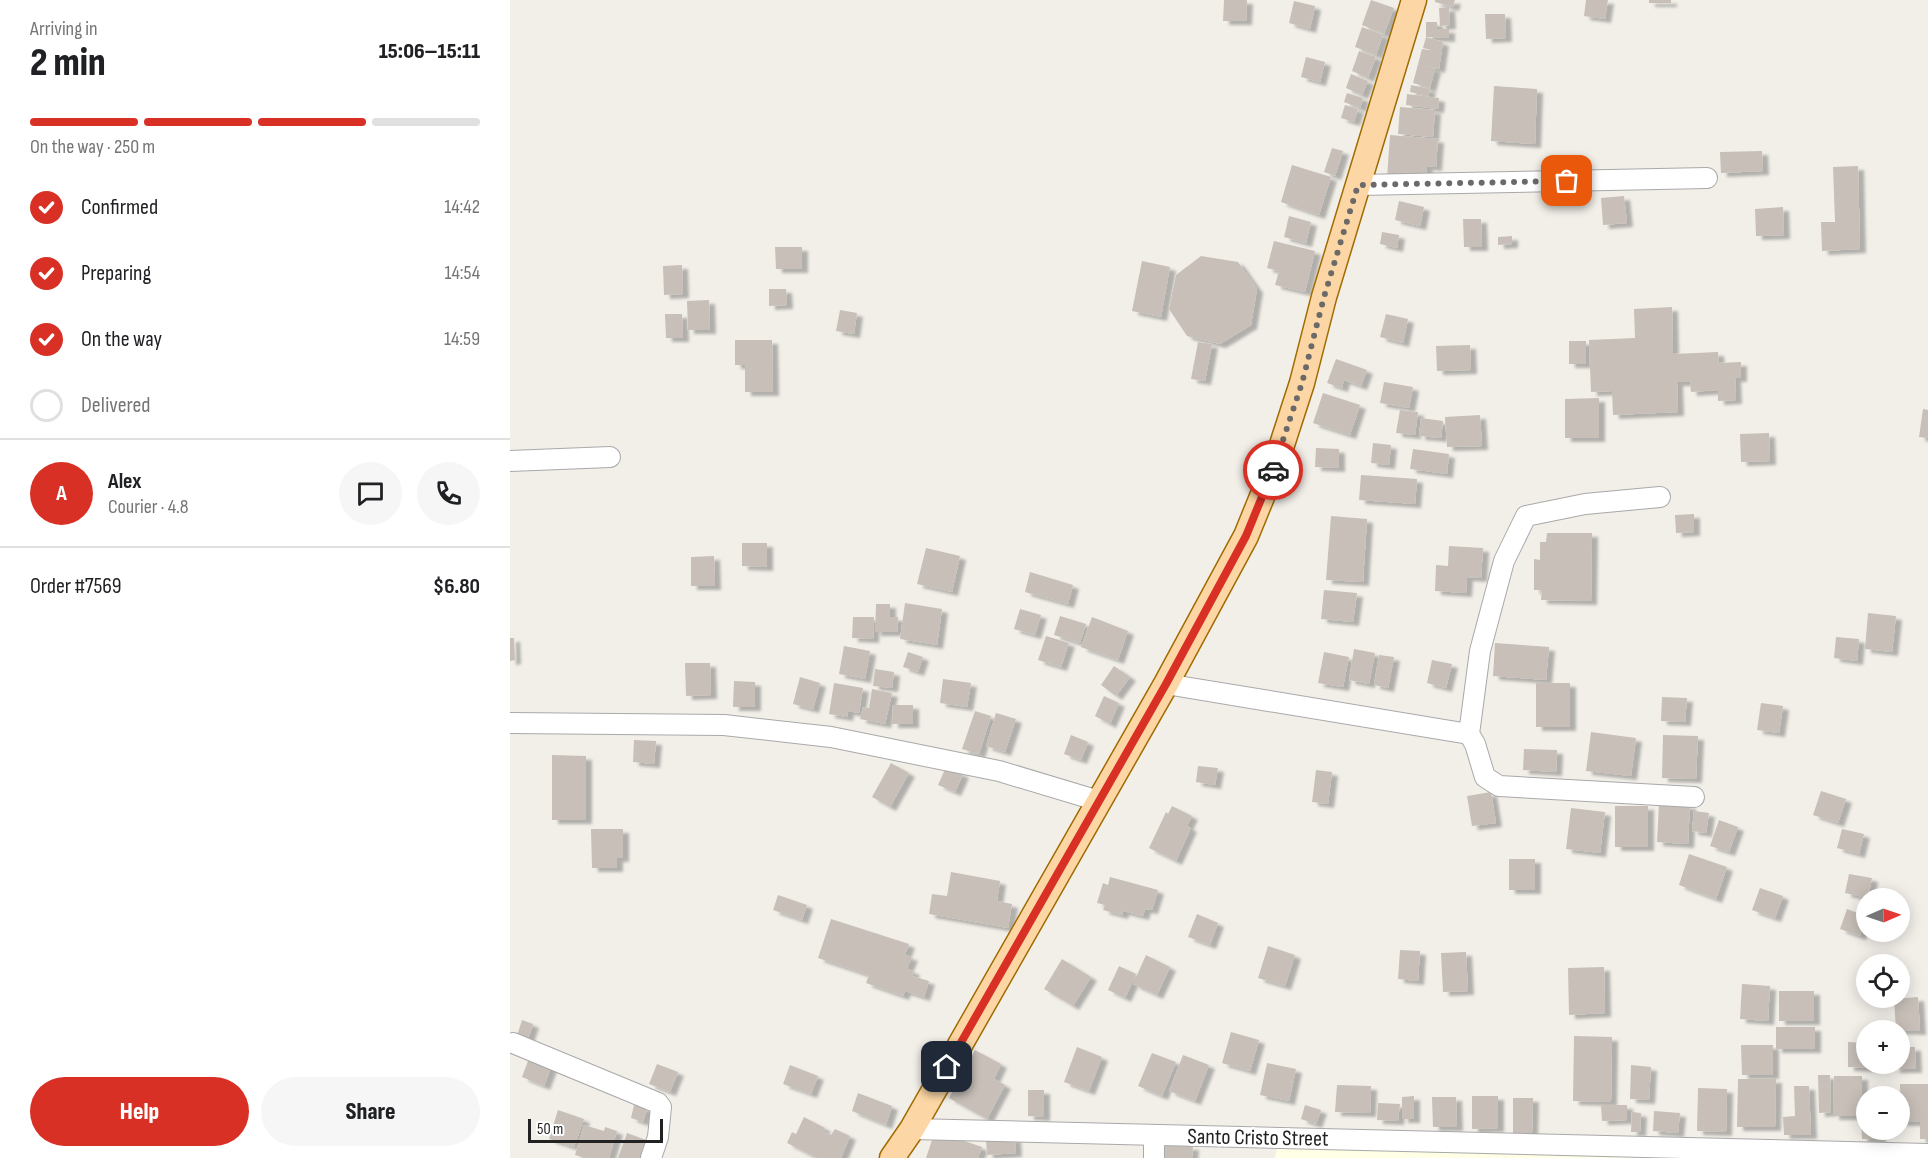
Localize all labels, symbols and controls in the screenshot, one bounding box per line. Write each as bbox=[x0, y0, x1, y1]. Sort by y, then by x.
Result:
text: Arriving in bbox=[30, 17, 98, 41]
text: 15:06–15:11 bbox=[379, 38, 480, 65]
text: 2 min bbox=[30, 40, 106, 87]
text: On the way · 250 m bbox=[30, 135, 155, 159]
pin bbox=[1541, 155, 1592, 206]
icon: bag bbox=[1550, 164, 1583, 197]
icon: check bbox=[30, 191, 63, 224]
text: Confirmed bbox=[81, 194, 158, 221]
text: 14:42 bbox=[444, 195, 480, 219]
icon: check bbox=[30, 257, 63, 290]
text: Preparing bbox=[81, 260, 151, 287]
text: 14:54 bbox=[444, 261, 480, 285]
icon: check bbox=[30, 323, 63, 356]
text: On the way bbox=[81, 326, 162, 353]
text: 14:59 bbox=[444, 327, 480, 351]
text: Delivered bbox=[81, 392, 150, 419]
courier bbox=[1243, 440, 1303, 500]
icon: car bbox=[1257, 454, 1290, 487]
button: chat bbox=[339, 462, 402, 525]
button: phone bbox=[417, 462, 480, 525]
text: Alex bbox=[108, 468, 141, 495]
text: A bbox=[56, 480, 67, 507]
text: Courier · 4.8 bbox=[108, 495, 189, 519]
text: Order #7569 bbox=[30, 573, 122, 600]
text: $6.80 bbox=[433, 573, 480, 600]
north arrow bbox=[1856, 888, 1910, 942]
map controls bbox=[1856, 888, 1910, 1140]
button: locate bbox=[1856, 954, 1910, 1008]
button: + bbox=[1856, 1020, 1910, 1074]
pin bbox=[921, 1041, 972, 1092]
icon: home bbox=[930, 1050, 963, 1083]
button: Help bbox=[30, 1077, 249, 1146]
button: Share bbox=[261, 1077, 480, 1146]
button: − bbox=[1856, 1086, 1910, 1140]
scale bar bbox=[528, 1116, 663, 1144]
text: 50 m bbox=[537, 1120, 563, 1139]
street label: Santo Cristo Street bbox=[1187, 1123, 1329, 1153]

